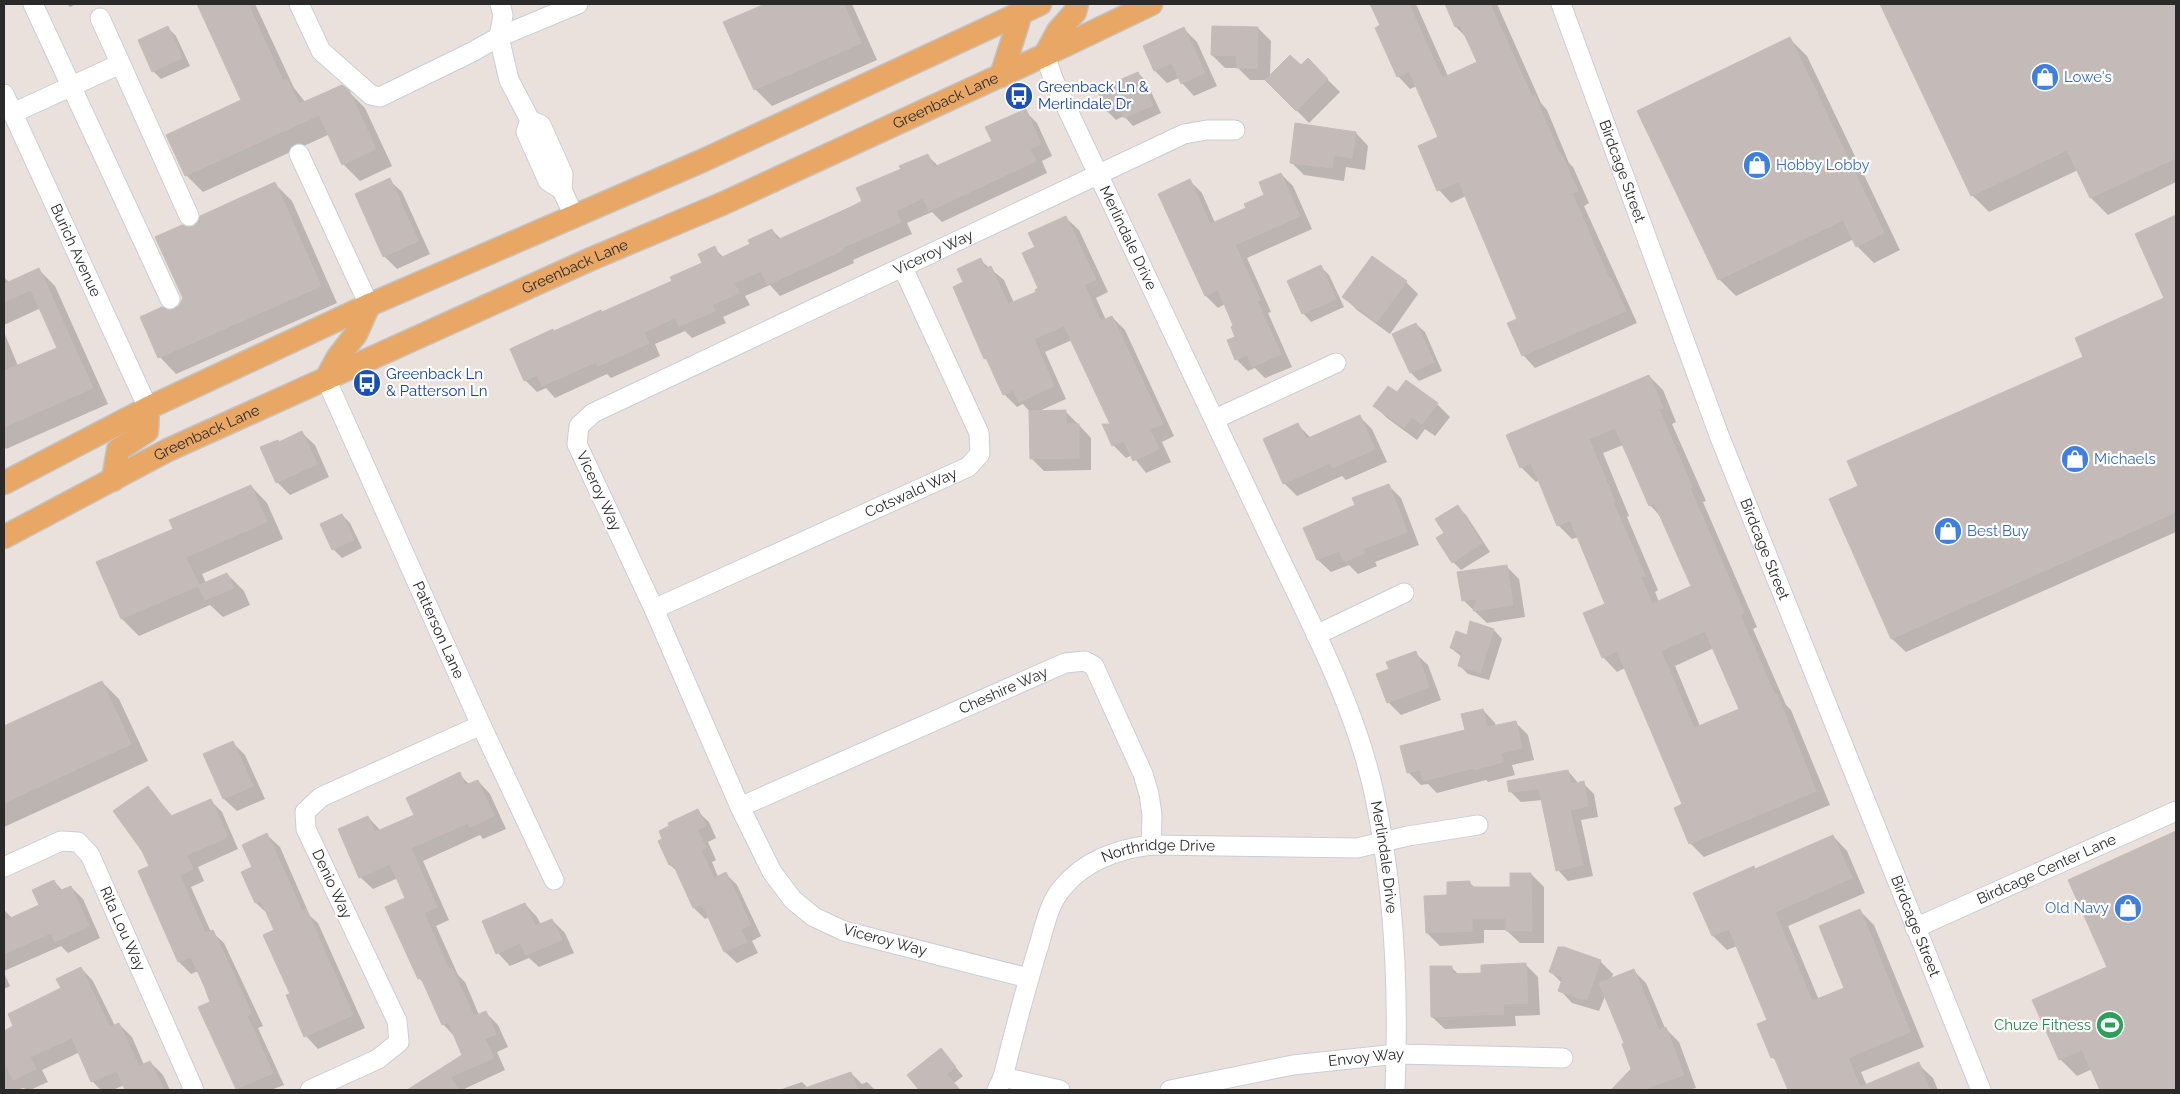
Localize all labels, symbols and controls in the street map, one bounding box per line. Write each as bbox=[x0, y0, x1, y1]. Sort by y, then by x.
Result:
shop icon: Lowe's bbox=[2030, 62, 2060, 92]
place label: Lowe's bbox=[2064, 68, 2112, 86]
street label: Greenback Lane bbox=[890, 69, 1001, 133]
place label: Greenback Ln & Merlindale Dr bbox=[1038, 78, 1149, 113]
bus stop icon: Greenback Ln & Merlindale Dr bbox=[1004, 81, 1034, 111]
street label: Birdcage Street bbox=[1595, 117, 1649, 225]
shop icon: Hobby Lobby bbox=[1742, 150, 1772, 180]
place label: Hobby Lobby bbox=[1776, 156, 1870, 174]
street label: Merlindale Drive bbox=[1096, 183, 1161, 293]
street label: Burich Avenue bbox=[47, 201, 105, 300]
street label: Viceroy Way bbox=[891, 226, 976, 279]
street label: Greenback Lane bbox=[519, 235, 631, 298]
place label: Greenback Ln & Patterson Ln bbox=[386, 365, 487, 400]
bus stop icon: Greenback Ln & Patterson Ln bbox=[352, 368, 382, 398]
street label: Greenback Lane bbox=[151, 401, 262, 465]
shop icon: Michaels bbox=[2060, 444, 2090, 474]
street label: Viceroy Way bbox=[573, 448, 625, 534]
place label: Michaels bbox=[2094, 450, 2156, 468]
street label: Cotswald Way bbox=[862, 464, 960, 521]
street label: Birdcage Street bbox=[1736, 496, 1793, 602]
shop icon: Best Buy bbox=[1933, 516, 1963, 546]
place label: Best Buy bbox=[1967, 522, 2029, 540]
street label: Patterson Lane bbox=[409, 579, 468, 682]
street label: Cheshire Way bbox=[956, 663, 1051, 718]
street label: Merlindale Drive bbox=[1367, 799, 1401, 914]
street label: Birdcage Center Lane bbox=[1974, 830, 2119, 908]
street label: Northridge Drive bbox=[1099, 836, 1216, 866]
street label: Denio Way bbox=[308, 846, 356, 922]
street label: Birdcage Street bbox=[1887, 873, 1944, 979]
street label: Rita Lou Way bbox=[96, 884, 149, 974]
shop icon: Old Navy bbox=[2113, 893, 2143, 923]
place label: Old Navy bbox=[2045, 899, 2109, 917]
street label: Viceroy Way bbox=[841, 920, 929, 960]
sports icon: Chuze Fitness bbox=[2095, 1010, 2125, 1040]
place label: Chuze Fitness bbox=[1994, 1016, 2091, 1034]
street label: Envoy Way bbox=[1327, 1045, 1404, 1070]

